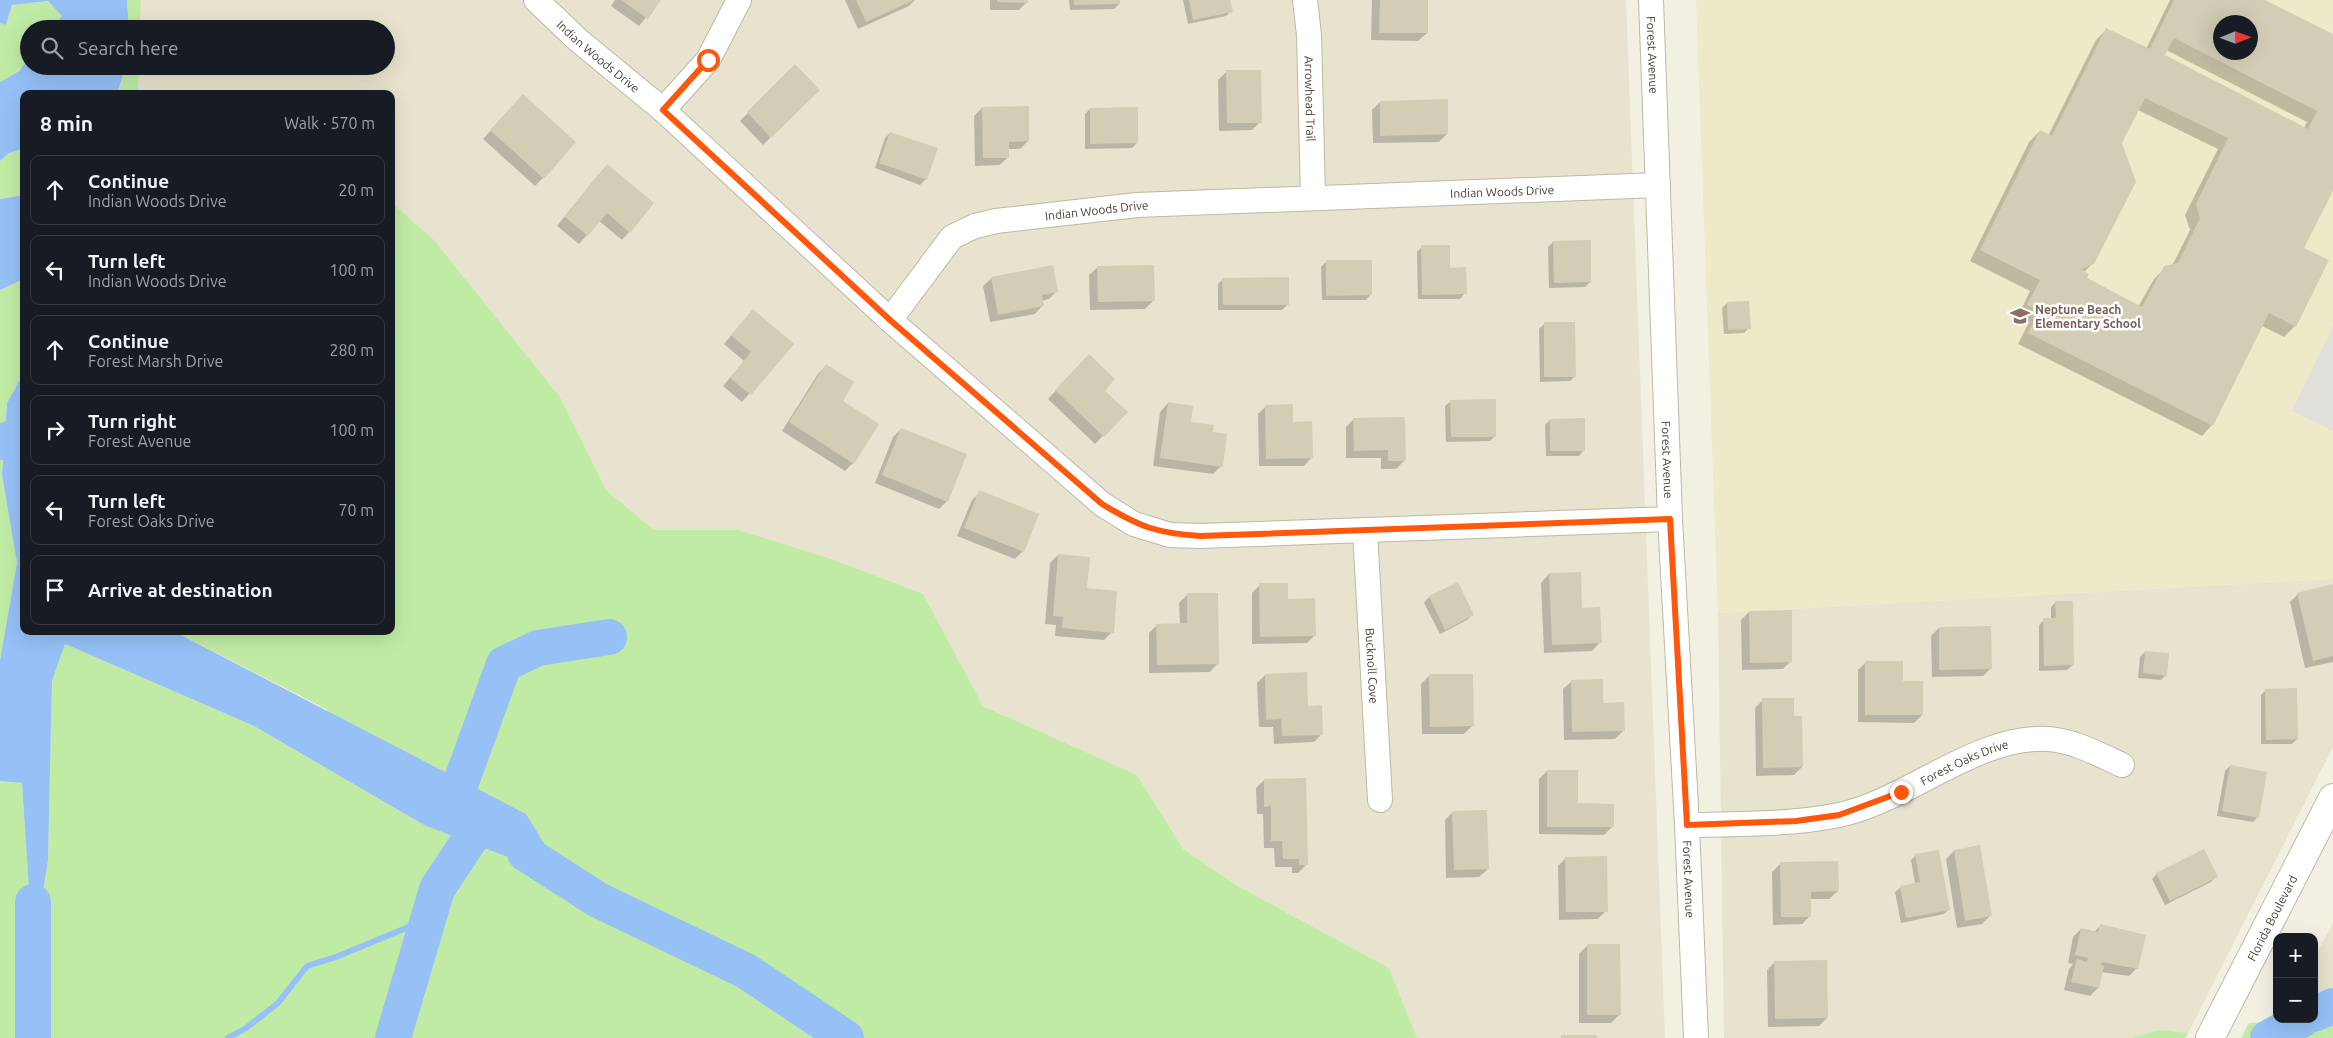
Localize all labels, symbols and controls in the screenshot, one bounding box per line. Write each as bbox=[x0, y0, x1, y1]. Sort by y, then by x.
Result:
north arrow bbox=[2213, 15, 2258, 60]
street label: Forest Avenue bbox=[1645, 16, 1661, 94]
street label: Indian Woods Drive bbox=[555, 17, 642, 95]
search box bbox=[20, 20, 395, 75]
icon: search bbox=[38, 34, 66, 62]
text: Search here bbox=[78, 37, 178, 59]
route start bbox=[697, 49, 720, 72]
street label: Arrowhead Trail bbox=[1303, 56, 1318, 142]
text: 8 min bbox=[40, 111, 93, 135]
text: Walk · 570 m bbox=[284, 114, 375, 132]
text: Continue bbox=[88, 170, 169, 192]
icon: ahead bbox=[41, 176, 69, 204]
text: 20 m bbox=[338, 181, 374, 199]
street label: Indian Woods Drive bbox=[1450, 182, 1554, 199]
text: Indian Woods Drive bbox=[88, 192, 227, 210]
street label: Indian Woods Drive bbox=[1044, 198, 1149, 222]
text: Turn left bbox=[88, 250, 166, 272]
icon: left bbox=[41, 256, 69, 284]
text: 100 m bbox=[329, 261, 374, 279]
text: Indian Woods Drive bbox=[88, 272, 227, 290]
place label: Neptune Beach Elementary School bbox=[2035, 303, 2141, 330]
school or university icon: Neptune Beach Elementary School bbox=[2009, 305, 2031, 327]
text: Continue bbox=[88, 330, 169, 352]
icon: ahead bbox=[41, 336, 69, 364]
text: 280 m bbox=[329, 341, 374, 359]
text: Forest Marsh Drive bbox=[88, 352, 223, 370]
text: Turn right bbox=[88, 410, 176, 432]
icon: right bbox=[41, 416, 69, 444]
text: 100 m bbox=[329, 421, 374, 439]
street label: Forest Avenue bbox=[1660, 421, 1676, 499]
text: Forest Avenue bbox=[88, 432, 191, 450]
text: Turn left bbox=[88, 490, 166, 512]
icon: left bbox=[41, 496, 69, 524]
text: 70 m bbox=[338, 501, 374, 519]
text: Forest Oaks Drive bbox=[88, 512, 215, 530]
icon: arrive bbox=[41, 576, 69, 604]
text: Arrive at destination bbox=[88, 579, 273, 601]
street label: Bucknoll Cove bbox=[1364, 628, 1381, 704]
street label: Forest Oaks Drive bbox=[1918, 737, 2010, 787]
route end bbox=[1890, 781, 1913, 804]
street label: Forest Avenue bbox=[1681, 840, 1697, 918]
street label: Florida Boulevard bbox=[2244, 873, 2299, 963]
map controls bbox=[2273, 933, 2318, 1023]
button: + bbox=[2273, 933, 2318, 978]
button: − bbox=[2273, 978, 2318, 1023]

